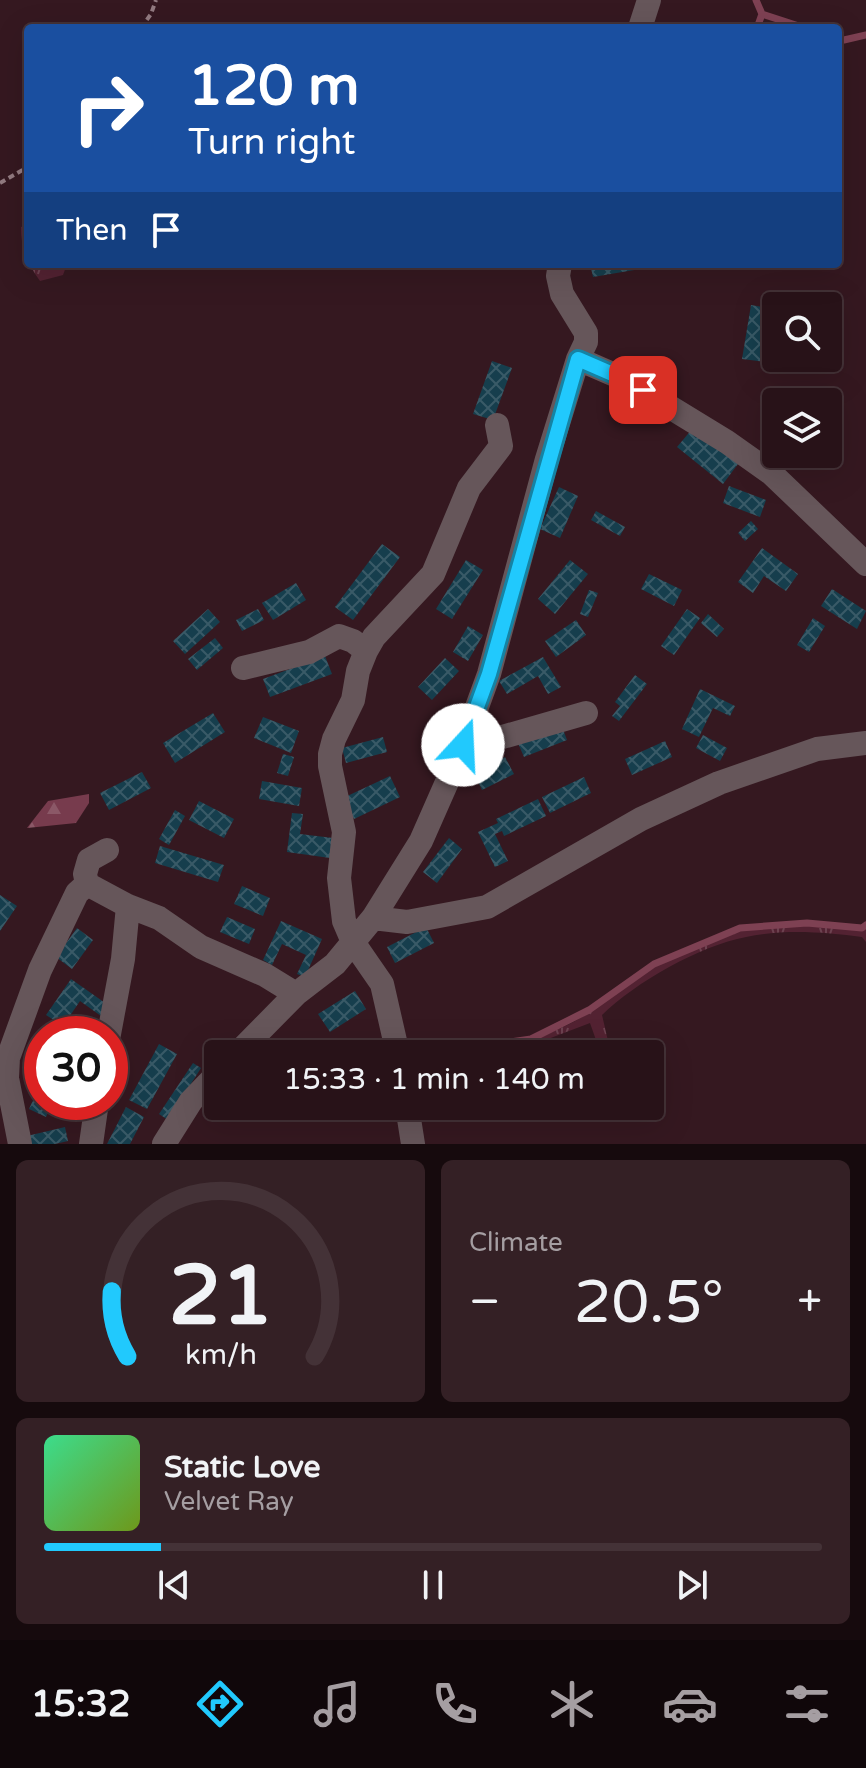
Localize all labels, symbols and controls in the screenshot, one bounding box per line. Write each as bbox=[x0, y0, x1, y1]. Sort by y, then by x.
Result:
text: 120 m bbox=[188, 53, 359, 120]
icon: right bbox=[56, 56, 160, 160]
text: Turn right bbox=[188, 121, 355, 164]
icon: arrive bbox=[144, 208, 188, 252]
text: Then bbox=[56, 212, 128, 249]
map controls bbox=[762, 292, 842, 468]
button: search bbox=[762, 292, 842, 372]
pin bbox=[609, 356, 677, 424]
icon: arrive bbox=[621, 368, 665, 412]
button: layers bbox=[762, 388, 842, 468]
position arrow bbox=[421, 703, 505, 787]
speed limit sign: 30 bbox=[24, 1016, 128, 1120]
text: 15:33 · 1 min · 140 m bbox=[283, 1061, 585, 1098]
text: Climate bbox=[469, 1227, 563, 1258]
text: 21 bbox=[168, 1247, 273, 1347]
text: 20.5° bbox=[574, 1267, 724, 1339]
text: − bbox=[469, 1276, 500, 1329]
text: + bbox=[797, 1276, 822, 1329]
text: km/h bbox=[185, 1338, 256, 1372]
text: Static Love bbox=[164, 1449, 320, 1486]
text: Velvet Ray bbox=[164, 1486, 294, 1517]
icon: previous bbox=[152, 1563, 196, 1607]
icon: pause bbox=[411, 1563, 455, 1607]
icon: next bbox=[670, 1563, 714, 1607]
icon: directions bbox=[192, 1676, 248, 1732]
icon: music bbox=[309, 1676, 365, 1732]
icon: phone bbox=[427, 1676, 483, 1732]
icon: climate bbox=[544, 1676, 600, 1732]
icon: car bbox=[662, 1676, 718, 1732]
icon: filters bbox=[779, 1676, 835, 1732]
text: 15:32 bbox=[31, 1683, 131, 1726]

